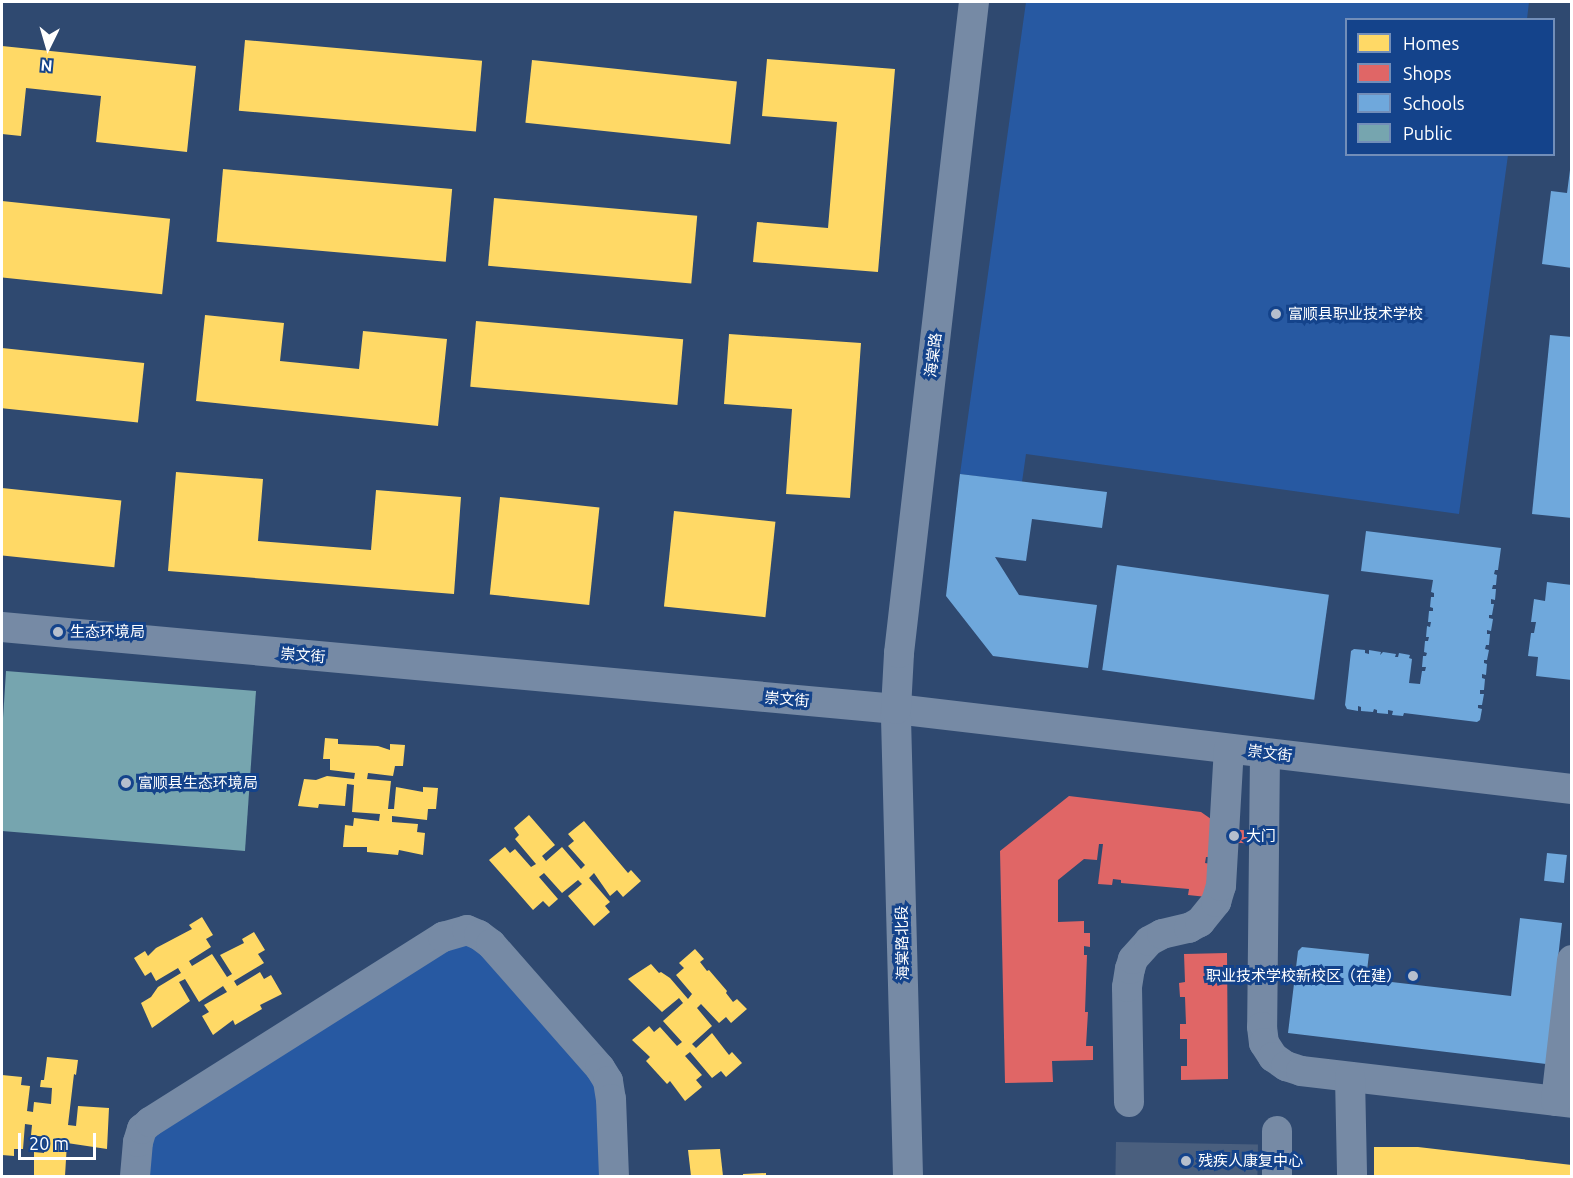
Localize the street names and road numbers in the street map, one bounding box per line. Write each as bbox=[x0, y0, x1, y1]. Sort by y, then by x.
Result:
street label: 海棠路 bbox=[921, 332, 945, 378]
street label: 崇文街 bbox=[280, 644, 326, 666]
street label: 崇文街 bbox=[764, 688, 810, 710]
street label: 崇文街 bbox=[1247, 741, 1293, 765]
street label: 海棠路北段 bbox=[892, 905, 912, 981]

